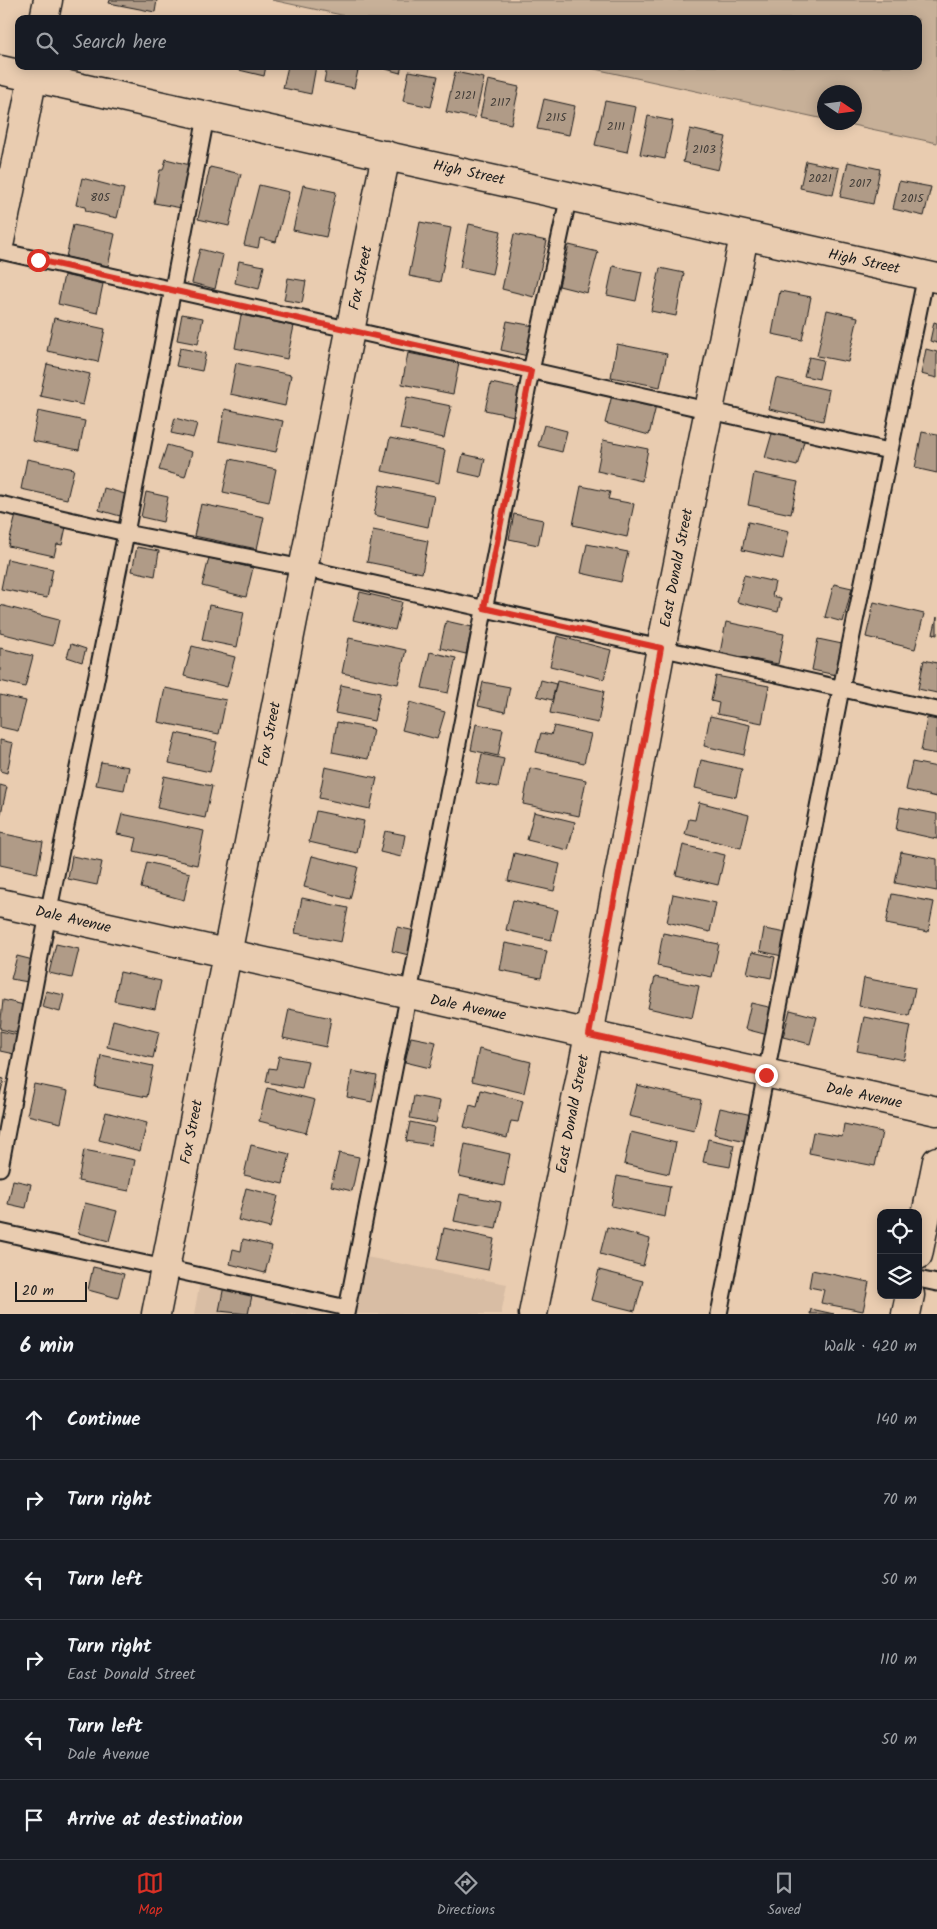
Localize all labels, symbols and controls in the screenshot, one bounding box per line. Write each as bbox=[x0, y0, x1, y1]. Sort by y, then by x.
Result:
search box bbox=[15, 15, 922, 70]
text: Search here bbox=[73, 28, 167, 58]
icon: search bbox=[33, 29, 61, 57]
north arrow bbox=[817, 85, 862, 130]
house number: 2121 bbox=[454, 86, 476, 105]
house number: 2117 bbox=[490, 93, 510, 112]
house number: 2115 bbox=[546, 108, 568, 127]
house number: 2111 bbox=[607, 117, 625, 136]
house number: 2103 bbox=[692, 140, 716, 159]
street label: High Street bbox=[431, 154, 507, 192]
house number: 2021 bbox=[808, 169, 832, 188]
house number: 2017 bbox=[849, 174, 872, 193]
house number: 805 bbox=[90, 188, 111, 207]
house number: 2015 bbox=[900, 189, 925, 208]
street label: Fox Street bbox=[342, 243, 380, 312]
street label: High Street bbox=[826, 243, 902, 281]
route start bbox=[27, 249, 50, 272]
street label: East Donald Street bbox=[654, 506, 700, 630]
street label: Fox Street bbox=[252, 700, 288, 768]
street label: Dale Avenue bbox=[33, 900, 114, 940]
street label: Dale Avenue bbox=[428, 988, 509, 1028]
street label: East Donald Street bbox=[550, 1052, 596, 1176]
route end bbox=[755, 1064, 778, 1087]
street label: Dale Avenue bbox=[824, 1076, 905, 1116]
street label: Fox Street bbox=[174, 1098, 210, 1166]
map controls bbox=[877, 1209, 922, 1299]
button: locate bbox=[877, 1209, 922, 1254]
button: layers bbox=[877, 1254, 922, 1299]
scale bar bbox=[15, 1279, 88, 1302]
text: 20 m bbox=[22, 1280, 54, 1302]
text: 6 min bbox=[20, 1330, 74, 1363]
text: Walk · 420 m bbox=[824, 1334, 917, 1359]
text: Continue bbox=[67, 1405, 140, 1435]
icon: ahead bbox=[20, 1406, 48, 1434]
text: 140 m bbox=[876, 1407, 917, 1432]
text: Turn right bbox=[67, 1485, 152, 1515]
icon: right bbox=[20, 1486, 48, 1514]
text: 70 m bbox=[882, 1487, 917, 1512]
text: Turn left bbox=[67, 1565, 142, 1595]
icon: left bbox=[20, 1566, 48, 1594]
text: 50 m bbox=[881, 1567, 917, 1592]
text: Turn right bbox=[67, 1632, 152, 1662]
icon: right bbox=[20, 1646, 48, 1674]
text: 110 m bbox=[880, 1647, 917, 1672]
text: East Donald Street bbox=[67, 1662, 196, 1687]
text: Turn left bbox=[67, 1712, 142, 1742]
icon: left bbox=[20, 1726, 48, 1754]
text: 50 m bbox=[881, 1727, 917, 1752]
text: Dale Avenue bbox=[67, 1742, 149, 1767]
text: Arrive at destination bbox=[67, 1805, 243, 1835]
icon: arrive bbox=[20, 1806, 48, 1834]
tab: Map bbox=[136, 1869, 164, 1921]
tab: Directions bbox=[437, 1869, 495, 1921]
tab: Saved bbox=[767, 1869, 801, 1921]

